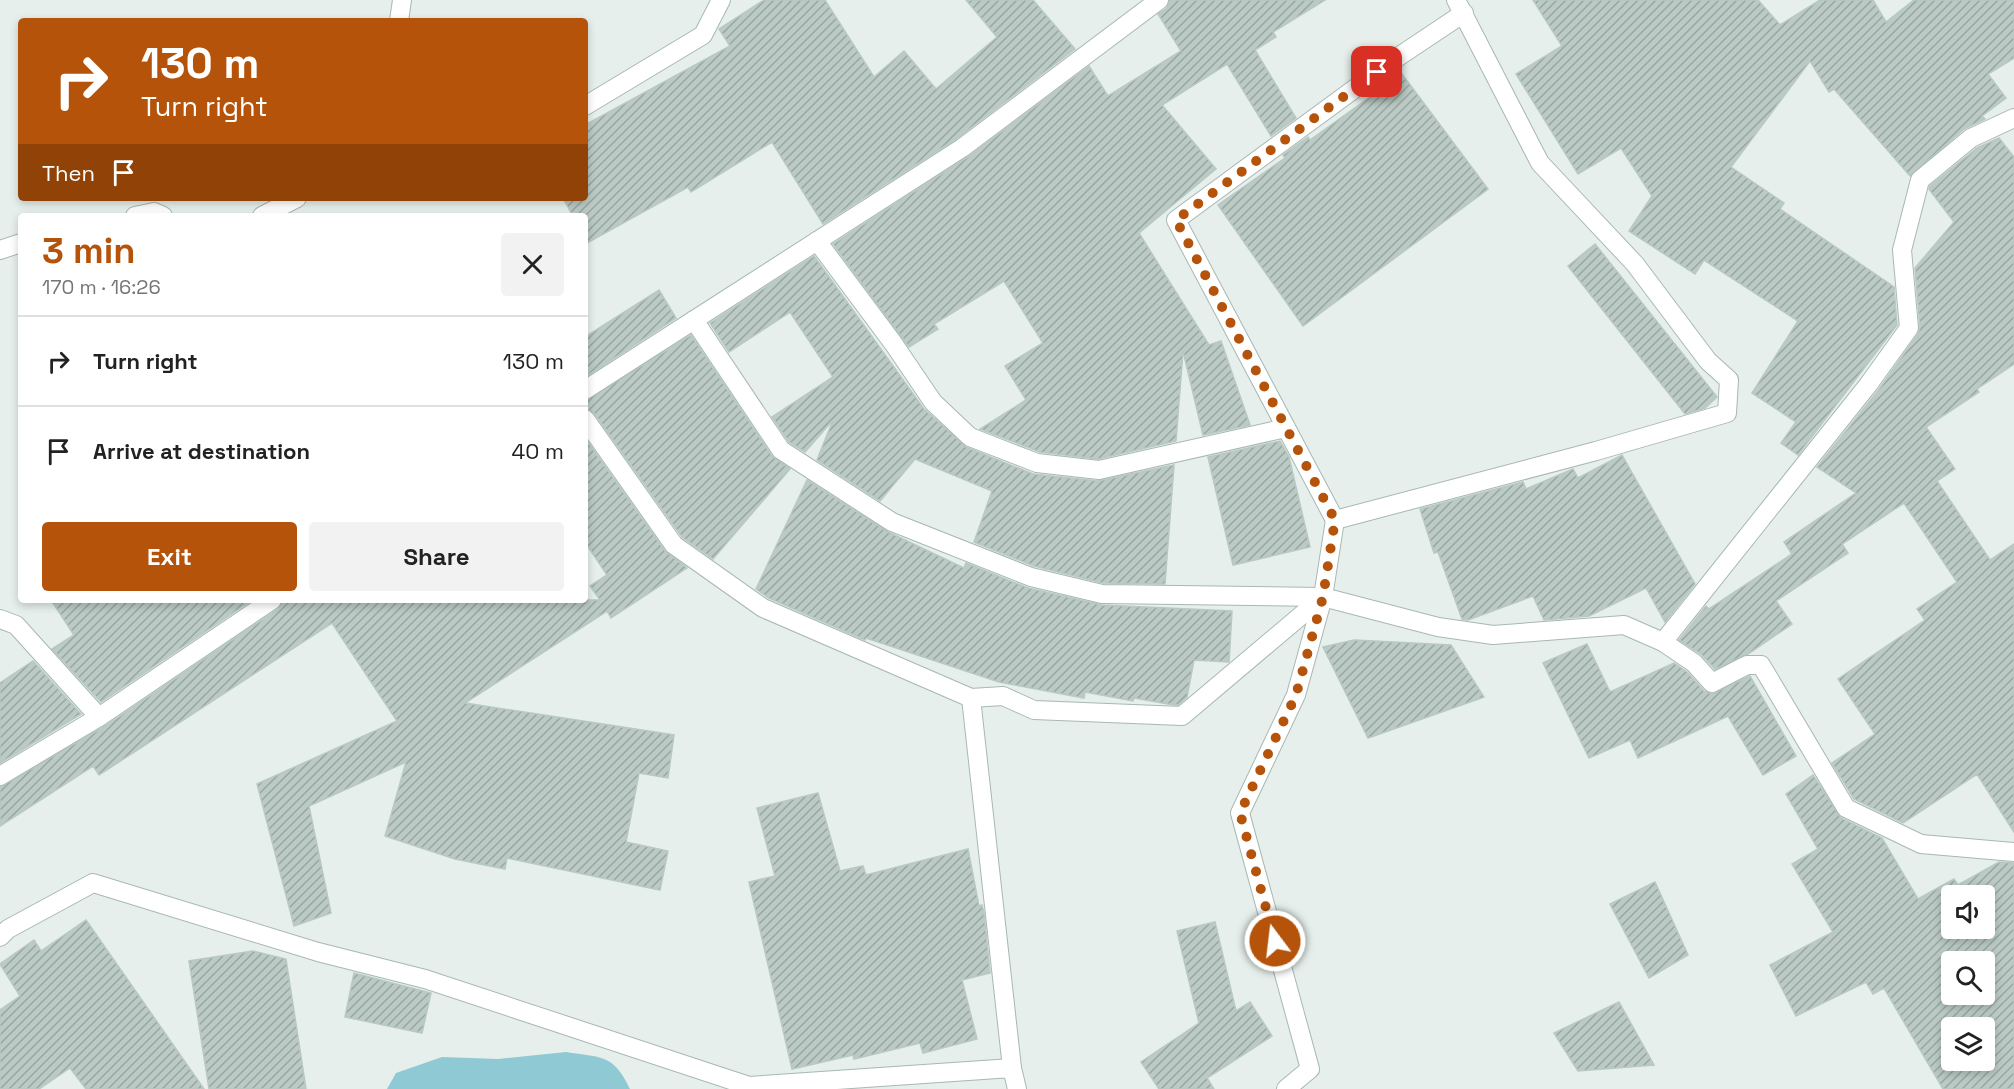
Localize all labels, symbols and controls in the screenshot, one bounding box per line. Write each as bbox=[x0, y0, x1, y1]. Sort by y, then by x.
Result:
text: 130 m bbox=[141, 37, 259, 90]
icon: right bbox=[42, 42, 120, 120]
pin bbox=[1351, 46, 1402, 97]
icon: arrive bbox=[1360, 55, 1393, 88]
text: Turn right bbox=[141, 89, 268, 124]
icon: arrive bbox=[107, 156, 140, 189]
text: Then bbox=[42, 159, 95, 187]
text: 3 min bbox=[42, 228, 136, 274]
button: close bbox=[501, 233, 564, 296]
text: 170 m · 16:26 bbox=[42, 274, 161, 300]
icon: right bbox=[42, 345, 75, 378]
text: Turn right bbox=[93, 347, 198, 375]
text: 130 m bbox=[503, 347, 564, 375]
icon: arrive bbox=[42, 435, 75, 468]
text: Arrive at destination bbox=[93, 437, 310, 465]
text: 40 m bbox=[512, 437, 564, 465]
button: Exit bbox=[42, 522, 297, 591]
button: Share bbox=[309, 522, 564, 591]
map controls bbox=[1941, 885, 1995, 1071]
button: sound bbox=[1941, 885, 1995, 939]
position arrow bbox=[1243, 909, 1307, 973]
button: search bbox=[1941, 951, 1995, 1005]
button: layers bbox=[1941, 1017, 1995, 1071]

